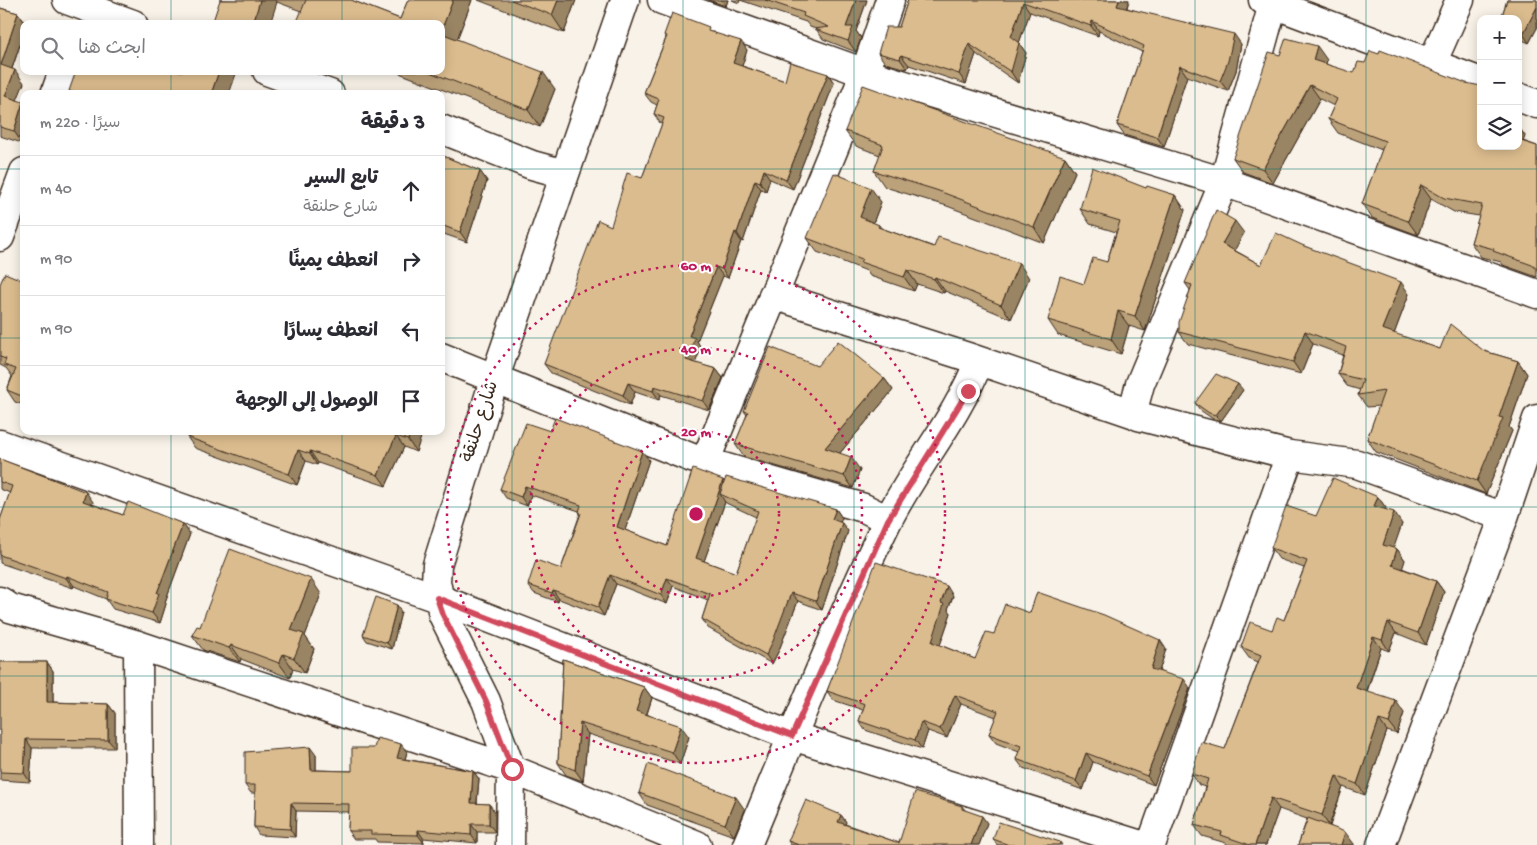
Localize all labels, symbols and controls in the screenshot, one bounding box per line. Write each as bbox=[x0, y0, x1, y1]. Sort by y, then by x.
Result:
map controls bbox=[1477, 15, 1522, 150]
button: + bbox=[1477, 15, 1522, 60]
search box bbox=[20, 20, 445, 75]
icon: search bbox=[38, 34, 66, 62]
text: ابحث هنا bbox=[78, 38, 146, 61]
button: − bbox=[1477, 60, 1522, 105]
button: layers bbox=[1477, 105, 1522, 150]
text: 3 دقيقة bbox=[361, 112, 425, 137]
text: سيرًا · 220 m bbox=[40, 115, 120, 134]
text: تابع السير bbox=[306, 168, 378, 191]
icon: ahead bbox=[397, 177, 425, 205]
text: 40 m bbox=[40, 181, 72, 200]
text: شارع حلنقة bbox=[303, 199, 378, 218]
icon: right bbox=[397, 247, 425, 275]
text: 90 m bbox=[40, 251, 72, 270]
text: انعطف يمينًا bbox=[289, 251, 378, 274]
text: 60 m bbox=[681, 258, 712, 276]
icon: left bbox=[397, 317, 425, 345]
text: 90 m bbox=[40, 321, 72, 340]
text: انعطف يسارًا bbox=[284, 321, 378, 344]
text: 40 m bbox=[680, 341, 711, 359]
street label: شارع حلنقة bbox=[458, 379, 504, 465]
route end bbox=[957, 380, 980, 403]
icon: arrive bbox=[397, 387, 425, 415]
text: الوصول إلى الوجهة bbox=[235, 391, 378, 414]
text: 20 m bbox=[681, 424, 711, 442]
centre of rings bbox=[687, 505, 705, 523]
route start bbox=[501, 758, 524, 781]

